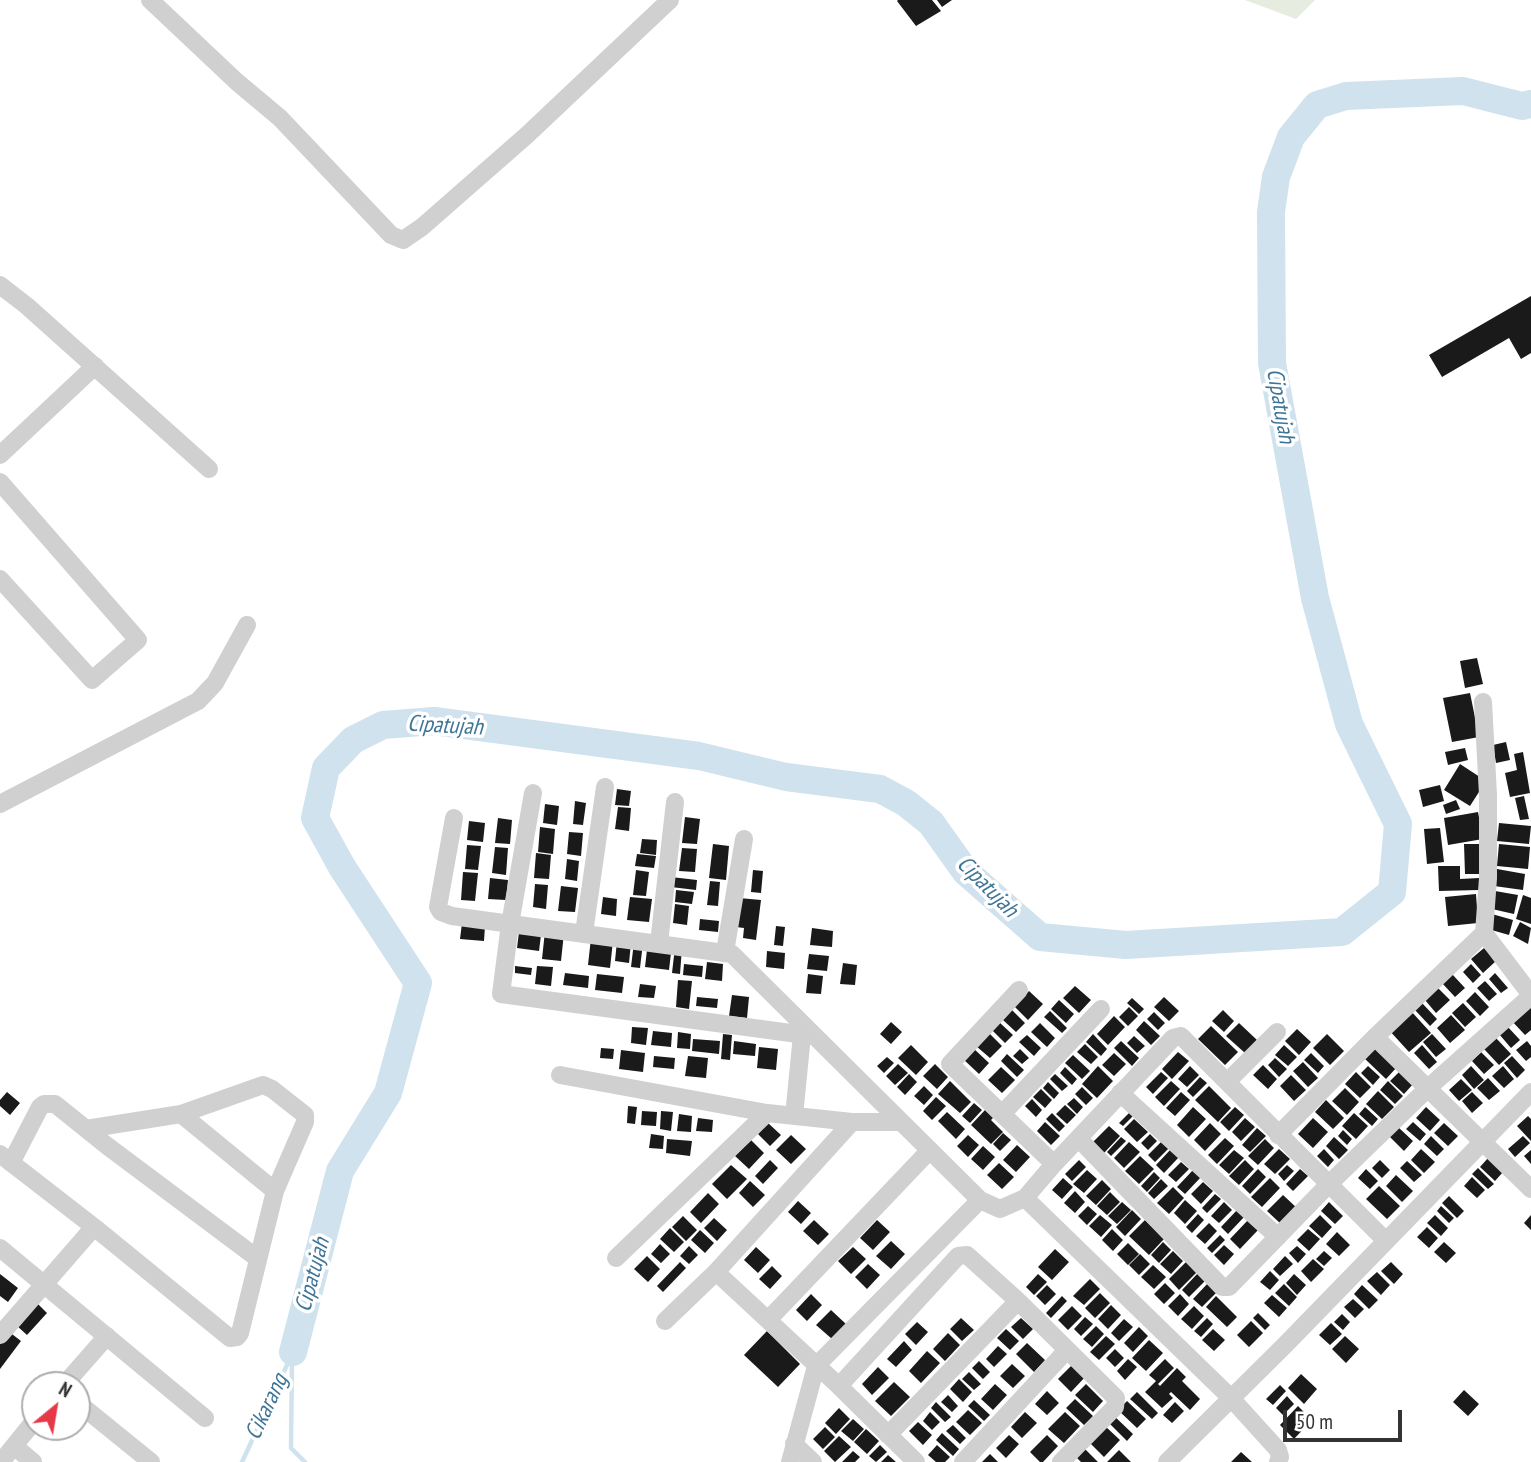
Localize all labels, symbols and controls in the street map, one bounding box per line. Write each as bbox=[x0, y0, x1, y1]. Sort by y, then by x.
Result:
water label: Cipatujah bbox=[1260, 367, 1300, 445]
water label: Cipatujah bbox=[407, 710, 483, 742]
water label: Cipatujah bbox=[951, 851, 1023, 923]
water label: Cipatujah bbox=[290, 1235, 336, 1315]
water label: Cikarang bbox=[240, 1370, 294, 1444]
north arrow bbox=[21, 1371, 91, 1441]
text: N bbox=[55, 1377, 76, 1403]
scale bar bbox=[1286, 1396, 1405, 1440]
text: 50 m bbox=[1296, 1408, 1333, 1435]

